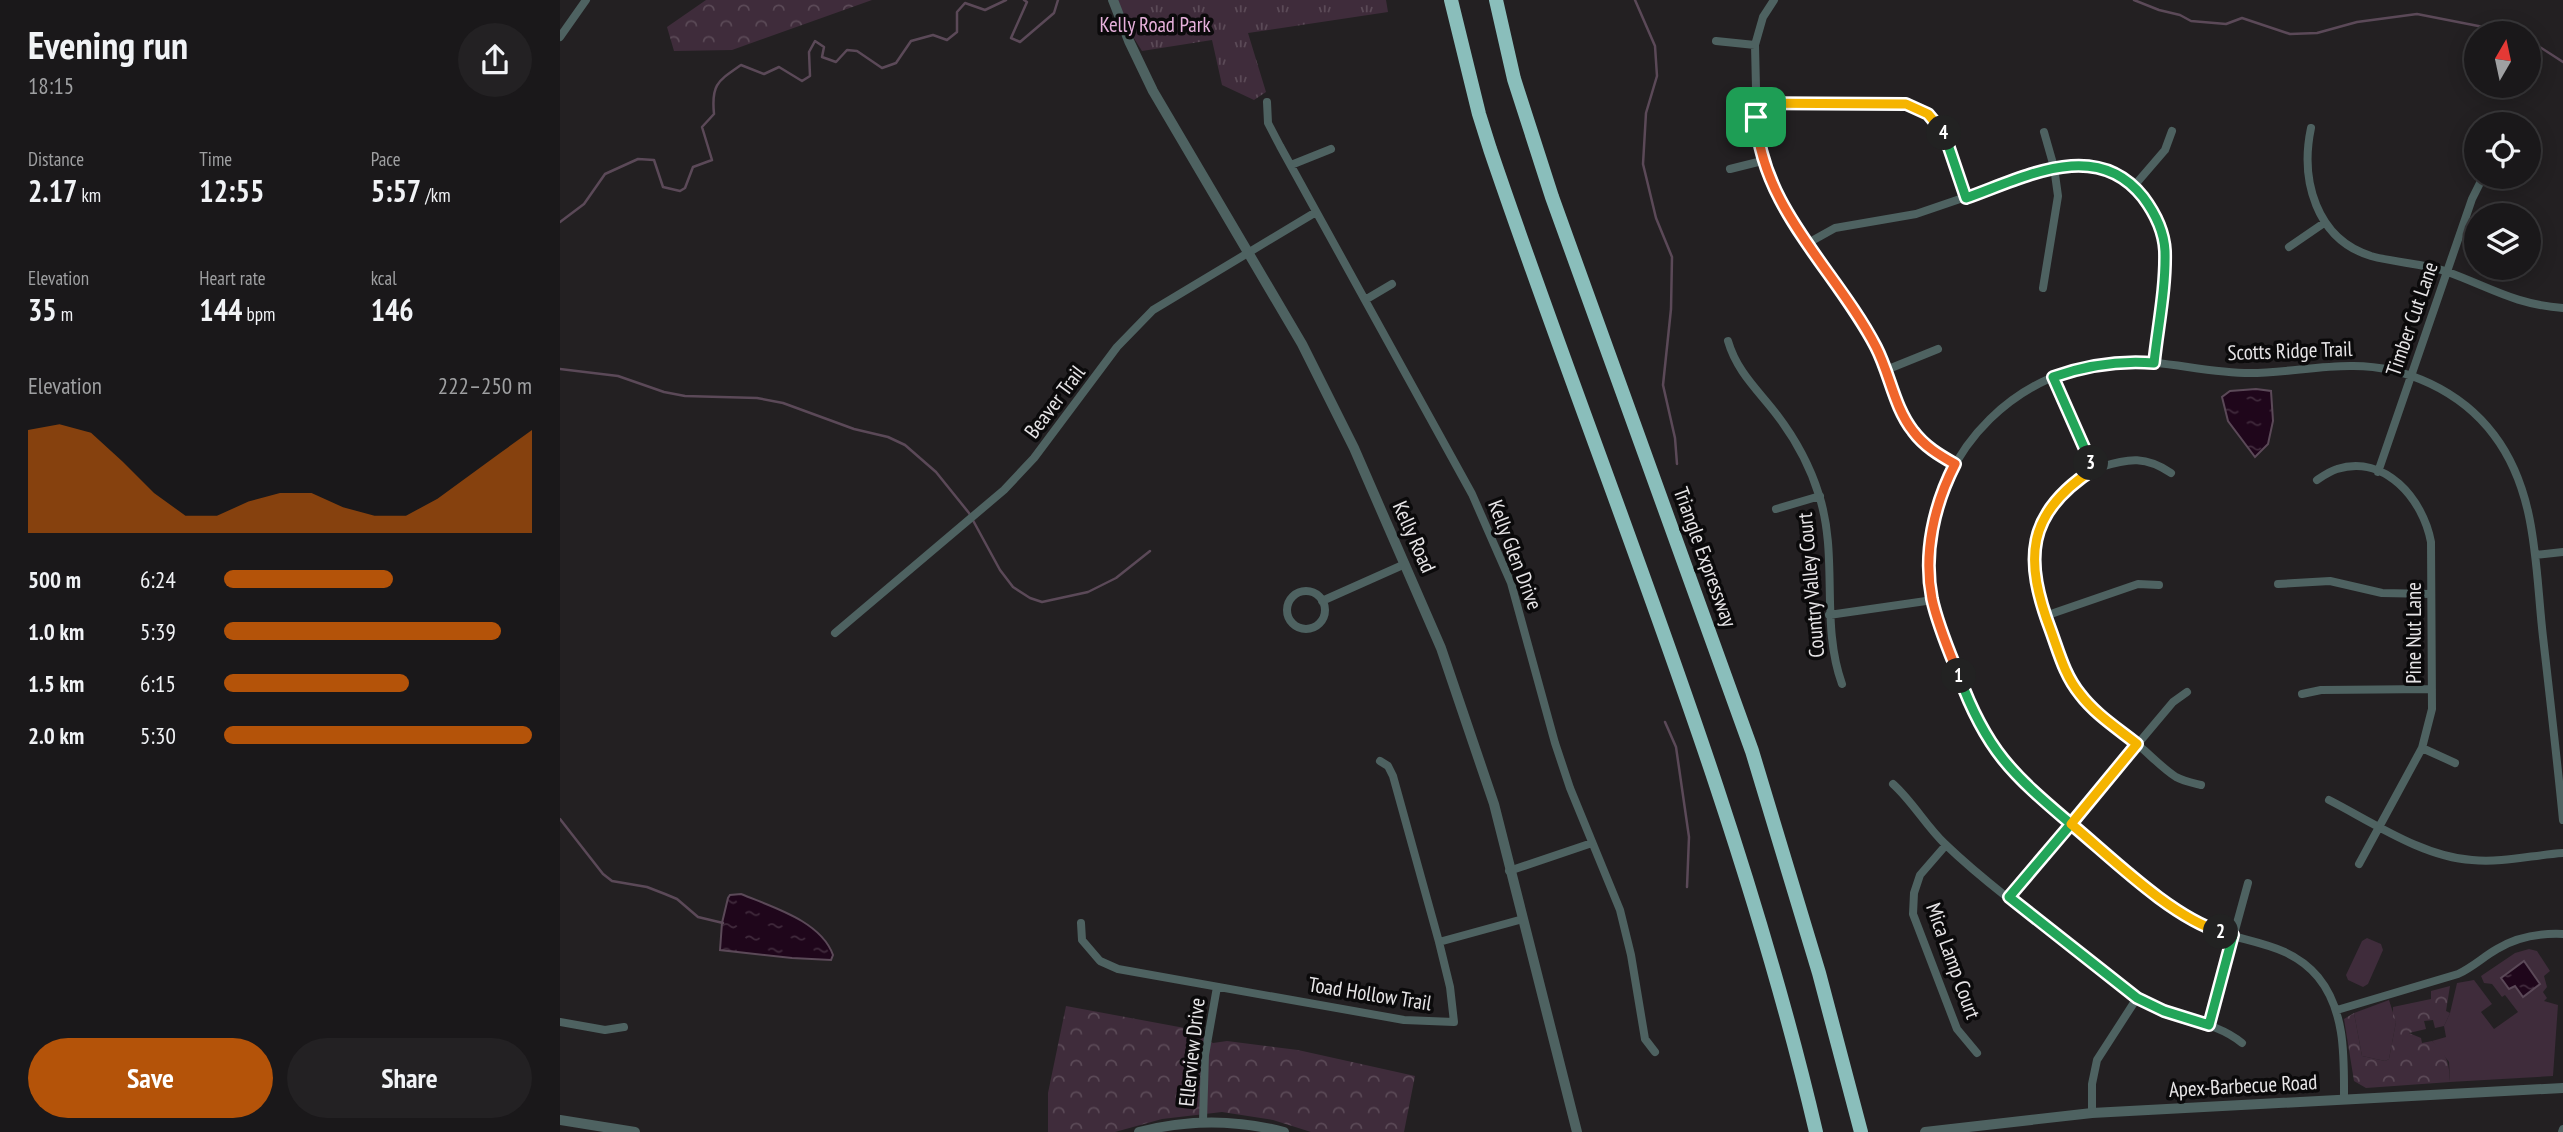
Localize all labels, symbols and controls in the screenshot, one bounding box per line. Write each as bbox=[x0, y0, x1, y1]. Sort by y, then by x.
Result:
park label: Kelly Road Park bbox=[1099, 11, 1211, 38]
text: Evening run bbox=[28, 20, 188, 69]
north arrow bbox=[2464, 21, 2541, 98]
map controls bbox=[2464, 21, 2541, 280]
button: share bbox=[458, 23, 532, 97]
text: 18:15 bbox=[28, 71, 74, 100]
pin bbox=[1726, 87, 1786, 147]
icon: arrive bbox=[1737, 98, 1775, 136]
button: locate bbox=[2464, 112, 2541, 189]
pin: 4 bbox=[1926, 116, 1962, 150]
text: 4 bbox=[1939, 120, 1948, 144]
text: Distance bbox=[28, 147, 84, 171]
text: Time bbox=[199, 147, 232, 171]
text: Pace bbox=[371, 147, 401, 171]
text: 2.17 bbox=[28, 171, 77, 210]
text: 12:55 bbox=[199, 171, 264, 210]
text: 5:57 bbox=[371, 171, 421, 210]
text: km bbox=[77, 183, 101, 207]
text: /km bbox=[421, 183, 451, 207]
button: layers bbox=[2464, 203, 2541, 280]
street label: Timber Cut Lane bbox=[2379, 258, 2444, 379]
text: Elevation bbox=[28, 266, 89, 290]
text: Heart rate bbox=[199, 266, 266, 290]
text: kcal bbox=[371, 266, 397, 290]
text: 35 bbox=[28, 290, 57, 329]
text: 144 bbox=[199, 290, 242, 329]
text: 146 bbox=[371, 290, 414, 329]
text: m bbox=[57, 302, 73, 326]
text: bpm bbox=[242, 302, 275, 326]
street label: Scotts Ridge Trail bbox=[2227, 335, 2353, 366]
street label: Beaver Trail bbox=[1018, 360, 1091, 444]
text: Elevation bbox=[28, 371, 102, 400]
text: 222–250 m bbox=[438, 371, 532, 400]
pin: 3 bbox=[2074, 446, 2108, 480]
text: 3 bbox=[2086, 450, 2095, 474]
street label: Triangle Expressway bbox=[1668, 483, 1743, 630]
street label: Kelly Glen Drive bbox=[1482, 496, 1549, 614]
street label: Kelly Road bbox=[1387, 497, 1442, 577]
street label: Country Valley Court bbox=[1791, 511, 1830, 659]
text: 500 m bbox=[28, 565, 81, 594]
text: 6:24 bbox=[140, 565, 176, 594]
street label: Pine Nut Lane bbox=[2400, 582, 2427, 684]
text: 1.0 km bbox=[28, 617, 84, 646]
text: 5:39 bbox=[140, 617, 176, 646]
pin: 1 bbox=[1942, 658, 1976, 694]
text: 1 bbox=[1954, 663, 1963, 687]
text: 1.5 km bbox=[28, 669, 84, 698]
text: 6:15 bbox=[140, 669, 176, 698]
text: 2.0 km bbox=[28, 721, 84, 750]
text: 5:30 bbox=[140, 721, 176, 750]
street label: Mica Lamp Court bbox=[1920, 899, 1987, 1023]
pin: 2 bbox=[2204, 914, 2238, 950]
text: 2 bbox=[2216, 919, 2225, 943]
street label: Toad Hollow Trail bbox=[1307, 970, 1434, 1017]
street label: Ellerview Drive bbox=[1172, 996, 1211, 1108]
button: Save bbox=[28, 1038, 273, 1118]
button: Share bbox=[287, 1038, 532, 1118]
street label: Apex-Barbecue Road bbox=[2168, 1068, 2318, 1103]

